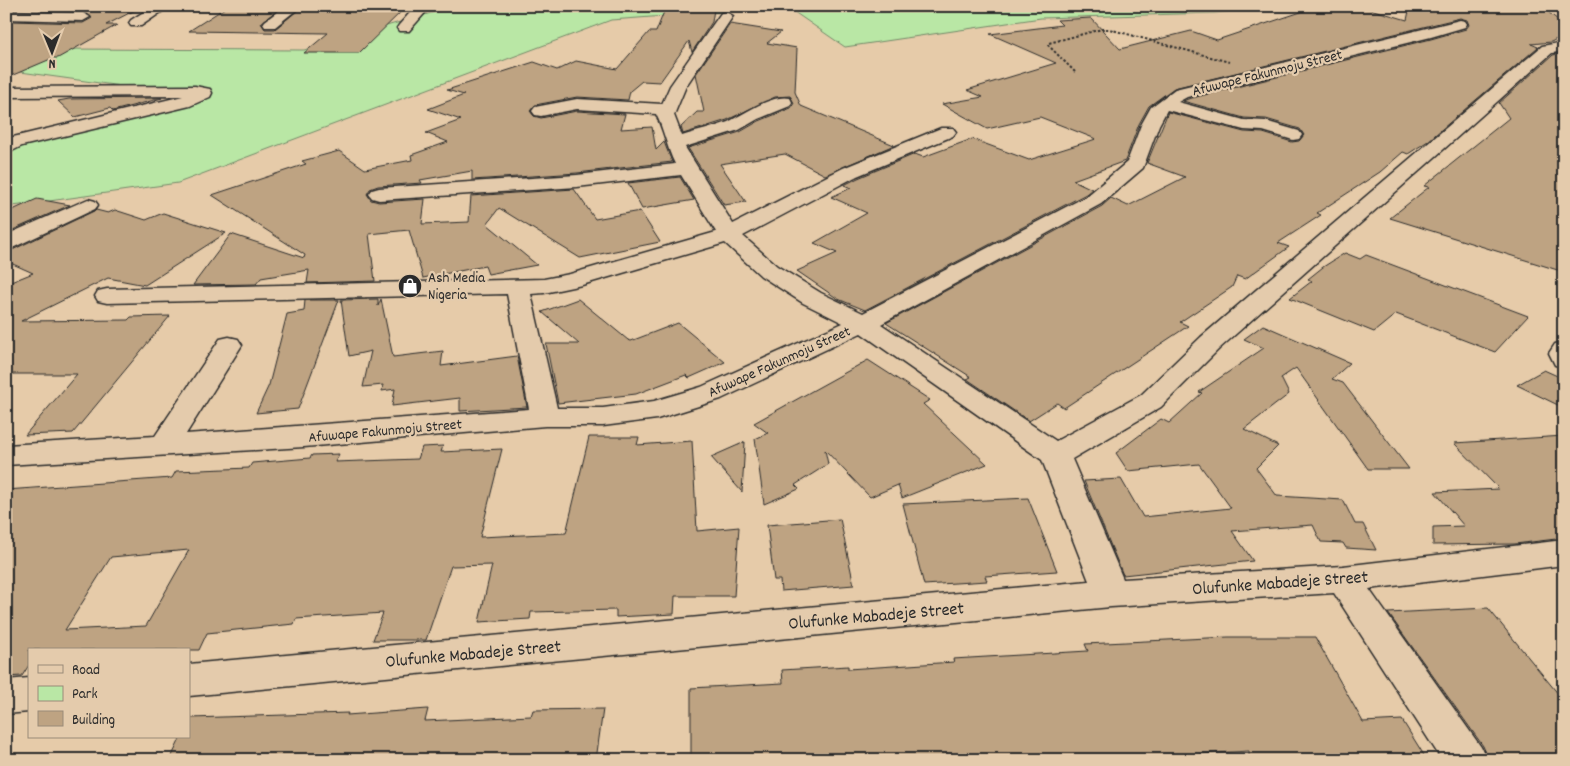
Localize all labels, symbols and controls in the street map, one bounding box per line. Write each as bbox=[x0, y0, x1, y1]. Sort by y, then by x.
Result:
north arrow bbox=[28, 28, 78, 78]
street label: Afuwape Fakunmoju Street bbox=[1190, 45, 1345, 103]
text: N bbox=[48, 53, 56, 73]
place label: Ash Media Nigeria bbox=[428, 268, 486, 307]
shop icon: Ash Media Nigeria bbox=[397, 273, 423, 299]
street label: Afuwape Fakunmoju Street bbox=[705, 321, 855, 404]
street label: Afuwape Fakunmoju Street bbox=[307, 414, 463, 450]
street label: Olufunke Mabadeje Street bbox=[1191, 566, 1369, 603]
street label: Olufunke Mabadeje Street bbox=[787, 597, 965, 638]
street label: Olufunke Mabadeje Street bbox=[384, 635, 562, 676]
legend bbox=[28, 648, 190, 738]
text: Road bbox=[72, 660, 100, 682]
text: Park bbox=[72, 684, 98, 706]
text: Building bbox=[72, 710, 115, 732]

